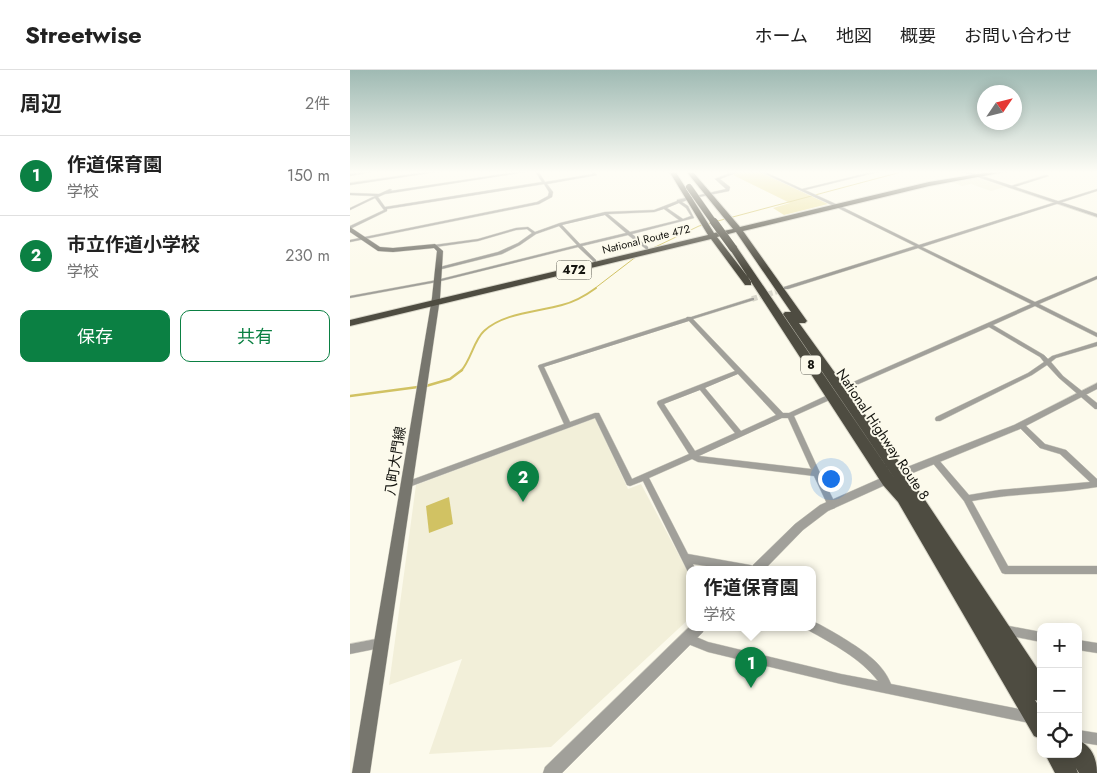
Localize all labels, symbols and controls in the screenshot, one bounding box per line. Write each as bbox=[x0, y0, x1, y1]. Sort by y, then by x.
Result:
text: Streetwise bbox=[25, 17, 142, 52]
text: ホーム bbox=[755, 23, 808, 49]
text: 地図 bbox=[836, 23, 872, 49]
text: 概要 bbox=[900, 23, 936, 49]
text: お問い合わせ bbox=[964, 23, 1072, 49]
north arrow bbox=[977, 85, 1022, 130]
text: 周辺 bbox=[20, 89, 62, 119]
text: 2件 bbox=[305, 92, 330, 115]
text: 作道保育園 bbox=[67, 151, 162, 178]
text: 1 bbox=[32, 164, 40, 187]
text: 150 m bbox=[287, 164, 330, 187]
text: 学校 bbox=[67, 180, 99, 203]
street label: National Route 472 bbox=[600, 220, 692, 258]
text: 市立作道小学校 bbox=[67, 231, 200, 258]
text: 2 bbox=[31, 244, 41, 267]
text: 230 m bbox=[285, 244, 330, 267]
text: 学校 bbox=[67, 260, 99, 283]
road number: 472 bbox=[556, 260, 592, 280]
button: 保存 bbox=[20, 310, 170, 362]
button: 共有 bbox=[180, 310, 330, 362]
road number: 8 bbox=[801, 356, 821, 374]
street label: National Highway Route 8 bbox=[832, 364, 934, 504]
street label: 八町大門線 bbox=[380, 425, 410, 497]
pin: 2 bbox=[507, 461, 539, 502]
your location bbox=[818, 466, 844, 492]
popup bbox=[686, 566, 816, 631]
text: 作道保育園 bbox=[703, 574, 799, 601]
text: 学校 bbox=[703, 603, 736, 626]
map controls bbox=[1037, 623, 1082, 758]
button: + bbox=[1037, 623, 1082, 668]
pin: 1 bbox=[735, 647, 767, 688]
button: − bbox=[1037, 668, 1082, 713]
button: locate bbox=[1037, 713, 1082, 758]

